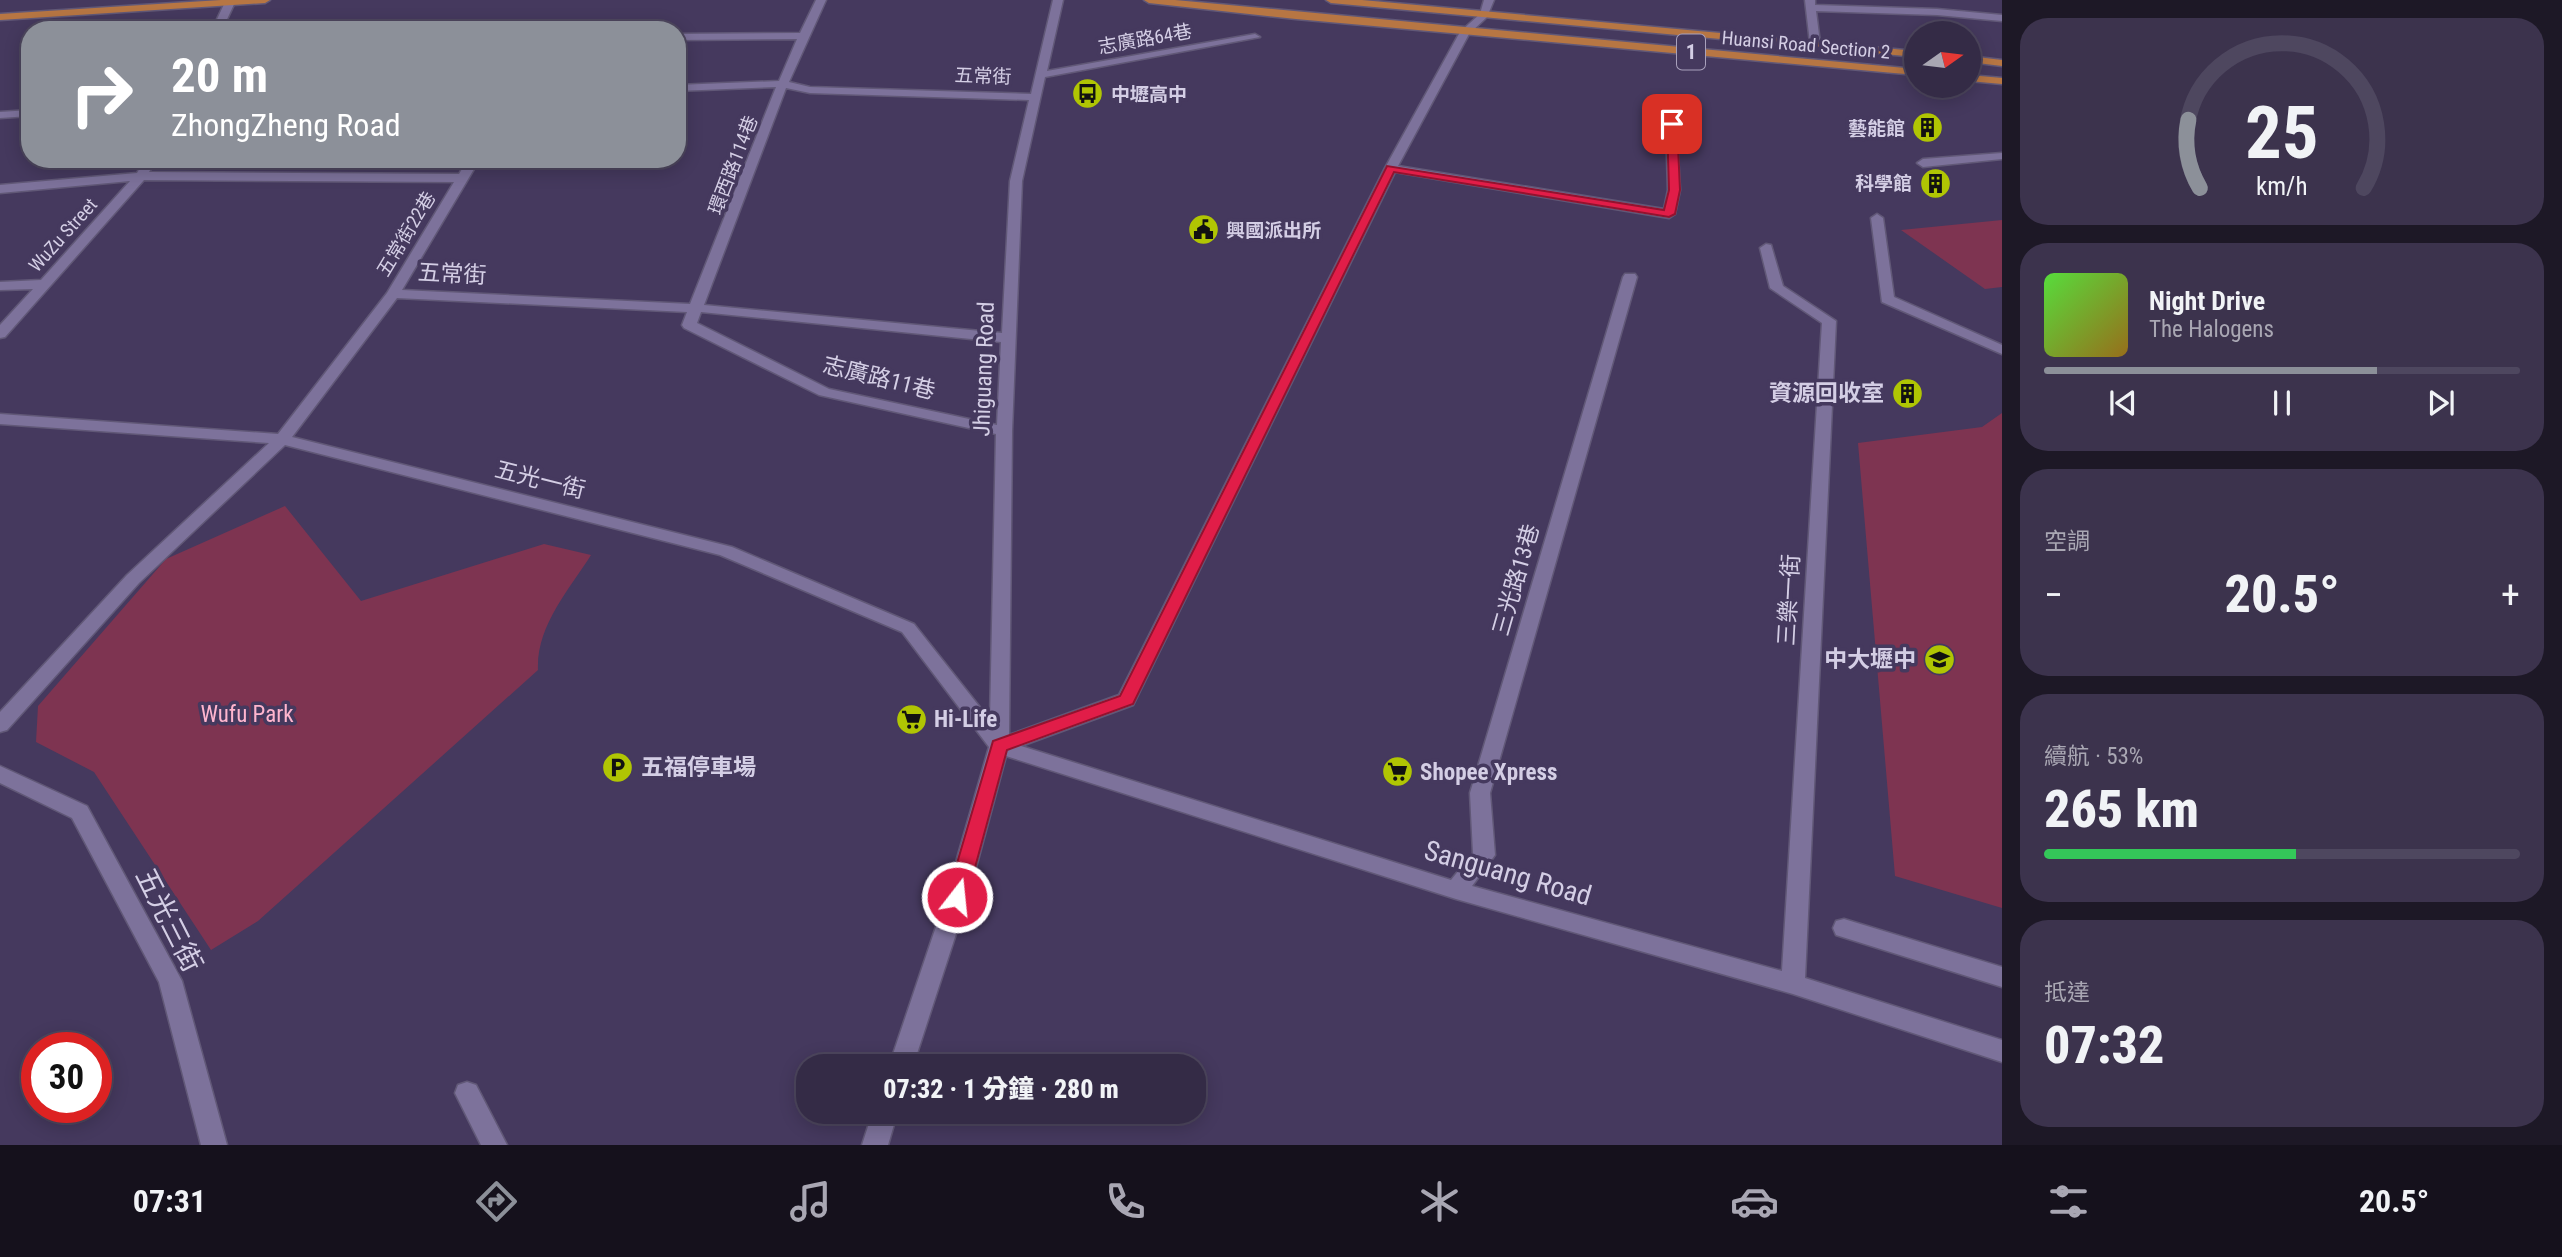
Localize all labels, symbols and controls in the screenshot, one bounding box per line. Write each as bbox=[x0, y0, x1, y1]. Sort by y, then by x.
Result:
street label: 志廣路64巷 bbox=[1096, 19, 1194, 59]
north arrow bbox=[1904, 21, 1981, 98]
map controls bbox=[1904, 21, 1981, 98]
street label: Huansi Road Section 2 bbox=[1721, 26, 1891, 64]
road number: 1 bbox=[1677, 34, 1705, 70]
text: 20 m bbox=[171, 47, 268, 104]
icon: right bbox=[56, 49, 147, 140]
street label: 五常街 bbox=[954, 64, 1012, 88]
bus stop icon: 中壢高中 bbox=[1071, 77, 1105, 111]
place label: 中壢高中 bbox=[1111, 83, 1187, 106]
text: 25 bbox=[2245, 90, 2319, 176]
pin bbox=[1642, 94, 1702, 154]
icon: arrive bbox=[1653, 105, 1691, 143]
text: ZhongZheng Road bbox=[171, 106, 401, 144]
building icon: 藝能館 bbox=[1911, 111, 1945, 145]
street label: 環西路114巷 bbox=[704, 112, 762, 218]
place label: 藝能館 bbox=[1848, 117, 1905, 140]
building icon: 科學館 bbox=[1918, 166, 1952, 200]
place label: 科學館 bbox=[1855, 172, 1912, 195]
text: km/h bbox=[2256, 172, 2308, 201]
street label: 五常街22巷 bbox=[372, 187, 440, 281]
street label: WuZu Street bbox=[24, 193, 102, 277]
public building icon: 興國派出所 bbox=[1186, 213, 1220, 247]
place label: 興國派出所 bbox=[1226, 219, 1321, 242]
street label: 五常街 bbox=[417, 259, 487, 289]
text: Night Drive bbox=[2149, 286, 2265, 316]
street label: Jhiguang Road bbox=[968, 301, 1000, 437]
text: The Halogens bbox=[2149, 316, 2274, 343]
street label: 志廣路11巷 bbox=[820, 351, 938, 405]
building icon: 資源回收室 bbox=[1890, 376, 1924, 410]
place label: 資源回收室 bbox=[1769, 380, 1884, 407]
icon: previous bbox=[2104, 384, 2142, 422]
icon: pause bbox=[2263, 384, 2301, 422]
icon: next bbox=[2422, 384, 2460, 422]
street label: 五光一街 bbox=[492, 456, 588, 504]
street label: 三光路13巷 bbox=[1487, 521, 1545, 639]
text: 空調 bbox=[2044, 528, 2090, 555]
street label: 三樂一街 bbox=[1773, 553, 1805, 647]
text: 20.5° bbox=[2224, 564, 2340, 625]
text: − bbox=[2044, 573, 2063, 617]
text: + bbox=[2501, 573, 2520, 617]
school or university icon: 中大壢中 bbox=[1922, 642, 1956, 676]
place label: 中大壢中 bbox=[1824, 646, 1916, 673]
park label: Wufu Park bbox=[200, 701, 294, 728]
supermarket icon: Hi-Life bbox=[894, 702, 928, 736]
place label: Hi-Life bbox=[934, 706, 997, 733]
text: 續航 · 53% bbox=[2044, 743, 2143, 770]
parking icon: 五福停車場 bbox=[601, 750, 635, 784]
place label: 五福停車場 bbox=[641, 754, 756, 781]
supermarket icon: Shopee Xpress bbox=[1380, 755, 1414, 789]
place label: Shopee Xpress bbox=[1420, 759, 1557, 786]
text: 265 km bbox=[2044, 779, 2199, 840]
street label: Sanguang Road bbox=[1421, 833, 1595, 913]
position arrow bbox=[920, 860, 994, 934]
street label: 五光三街 bbox=[129, 863, 209, 977]
text: 抵達 bbox=[2044, 979, 2090, 1006]
text: 07:32 bbox=[2044, 1015, 2164, 1076]
speed limit sign: 30 bbox=[21, 1032, 112, 1123]
text: 07:32 · 1 分鐘 · 280 m bbox=[883, 1074, 1119, 1104]
icon: directions bbox=[472, 1177, 521, 1226]
icon: music bbox=[786, 1177, 835, 1226]
icon: phone bbox=[1101, 1177, 1150, 1226]
icon: climate bbox=[1415, 1177, 1464, 1226]
icon: car bbox=[1730, 1177, 1779, 1226]
icon: filters bbox=[2044, 1177, 2093, 1226]
text: 07:31 bbox=[133, 1182, 206, 1220]
text: 20.5° bbox=[2359, 1182, 2429, 1220]

